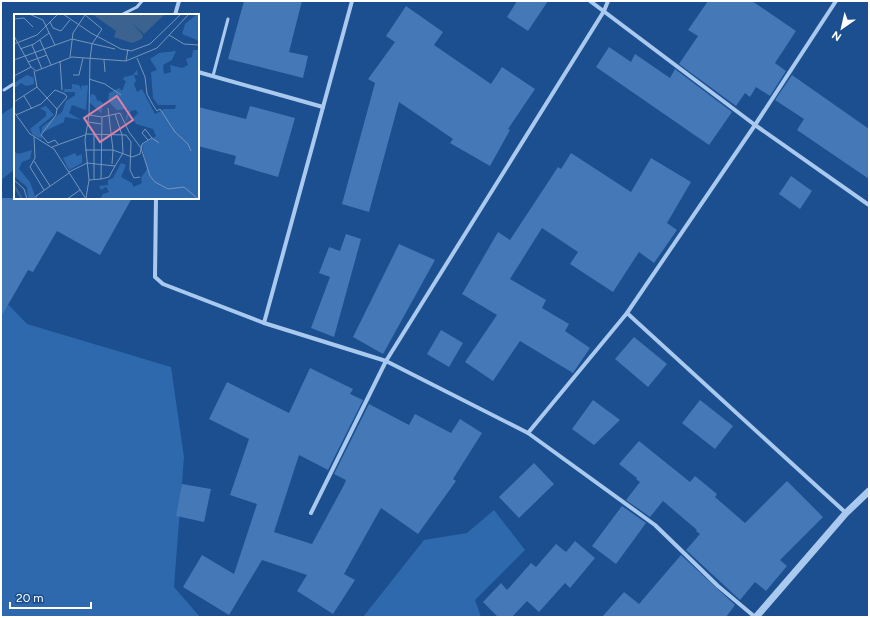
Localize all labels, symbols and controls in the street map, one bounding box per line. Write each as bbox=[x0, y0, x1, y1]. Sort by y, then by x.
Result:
north arrow bbox=[822, 8, 862, 48]
inset map bbox=[14, 14, 199, 199]
text: N bbox=[830, 28, 844, 44]
scale bar bbox=[10, 584, 91, 610]
text: 20 m bbox=[16, 591, 44, 605]

